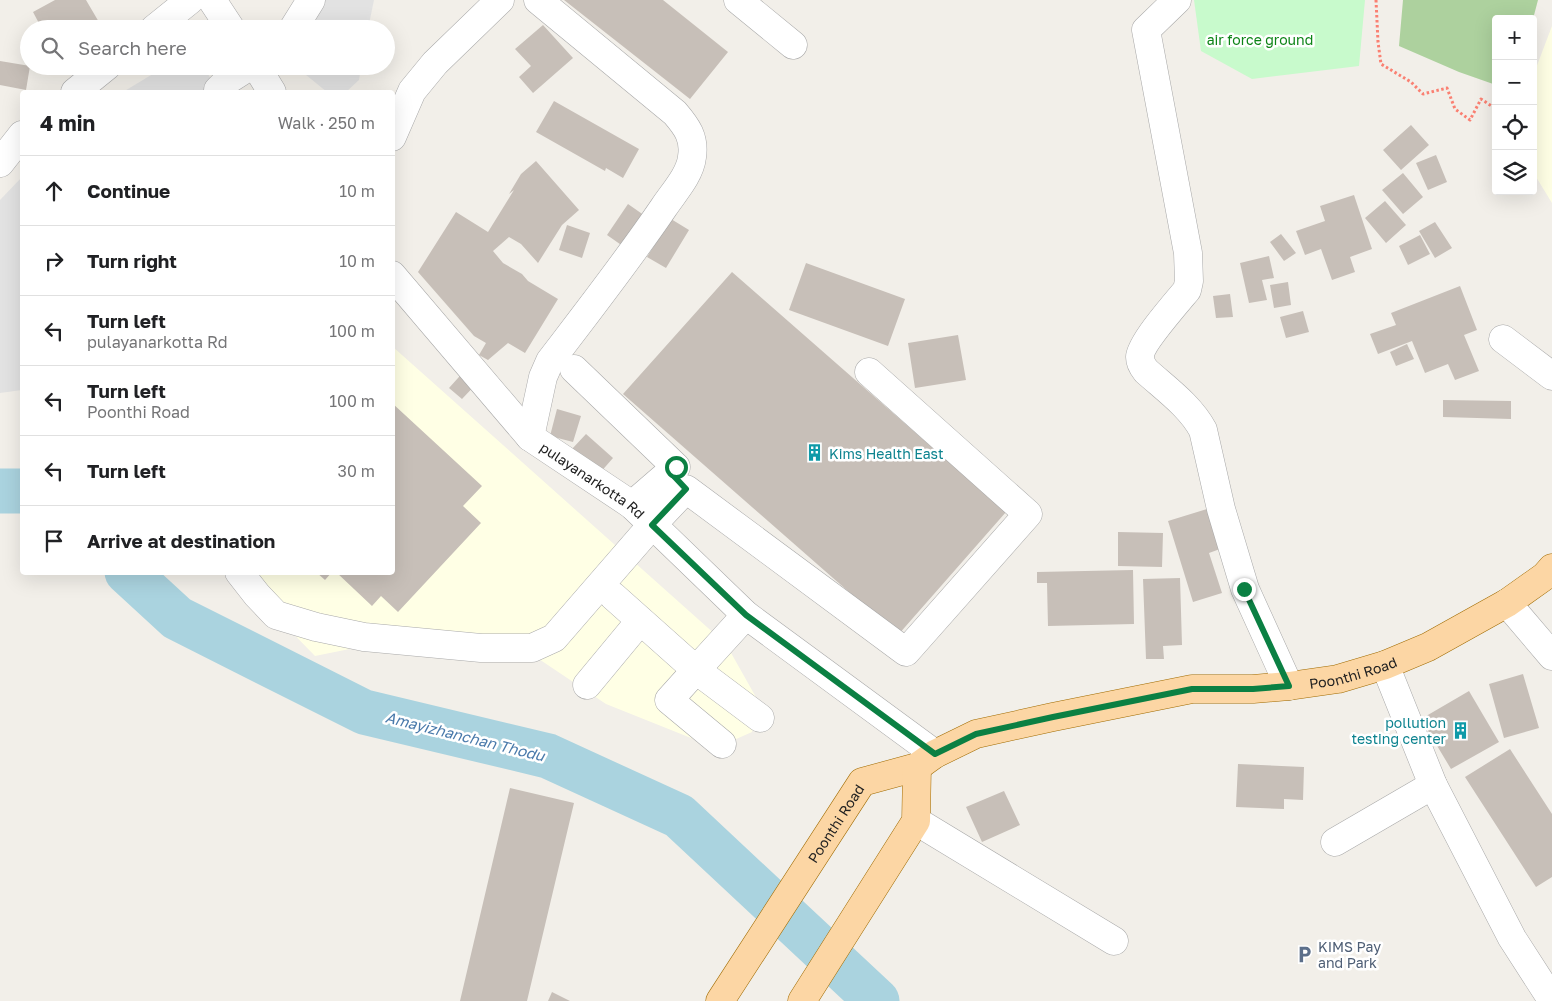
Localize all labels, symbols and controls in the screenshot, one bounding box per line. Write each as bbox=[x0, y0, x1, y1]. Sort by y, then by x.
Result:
map controls bbox=[1492, 15, 1537, 195]
button: + bbox=[1492, 15, 1537, 60]
search box bbox=[20, 20, 395, 75]
park label: air force ground bbox=[1207, 31, 1313, 48]
icon: search bbox=[38, 34, 66, 62]
text: Search here bbox=[78, 36, 187, 59]
button: − bbox=[1492, 60, 1537, 105]
button: locate bbox=[1492, 105, 1537, 150]
text: 4 min bbox=[40, 110, 95, 136]
text: Walk · 250 m bbox=[278, 113, 375, 133]
button: layers bbox=[1492, 150, 1537, 195]
icon: ahead bbox=[40, 177, 68, 205]
text: Continue bbox=[87, 179, 170, 202]
text: 10 m bbox=[339, 181, 375, 201]
icon: right bbox=[40, 247, 68, 275]
text: Turn right bbox=[87, 249, 177, 272]
text: 10 m bbox=[339, 251, 375, 271]
text: Turn left bbox=[87, 309, 166, 332]
icon: left bbox=[40, 317, 68, 345]
text: 100 m bbox=[329, 321, 375, 341]
text: pulayanarkotta Rd bbox=[87, 332, 228, 352]
text: Turn left bbox=[87, 379, 166, 402]
icon: left bbox=[40, 387, 68, 415]
text: 100 m bbox=[329, 391, 375, 411]
text: Poonthi Road bbox=[87, 402, 190, 422]
street label: pulayanarkotta Rd bbox=[537, 438, 649, 522]
building icon: Kims Health East bbox=[805, 443, 825, 463]
place label: Kims Health East bbox=[829, 445, 944, 462]
route start bbox=[665, 456, 688, 479]
icon: left bbox=[40, 457, 68, 485]
text: Turn left bbox=[87, 459, 166, 482]
text: 30 m bbox=[338, 461, 375, 481]
icon: arrive bbox=[40, 527, 68, 555]
text: Arrive at destination bbox=[87, 529, 275, 552]
route end bbox=[1233, 578, 1256, 601]
street label: Poonthi Road bbox=[1308, 653, 1399, 692]
water label: Amayizhanchan Thodu bbox=[383, 708, 547, 766]
place label: pollution testing center bbox=[1351, 714, 1447, 747]
building icon: pollution testing center bbox=[1450, 720, 1470, 740]
street label: Poonthi Road bbox=[804, 781, 867, 866]
place label: KIMS Pay and Park bbox=[1318, 938, 1381, 971]
parking icon: KIMS Pay and Park bbox=[1294, 944, 1314, 964]

